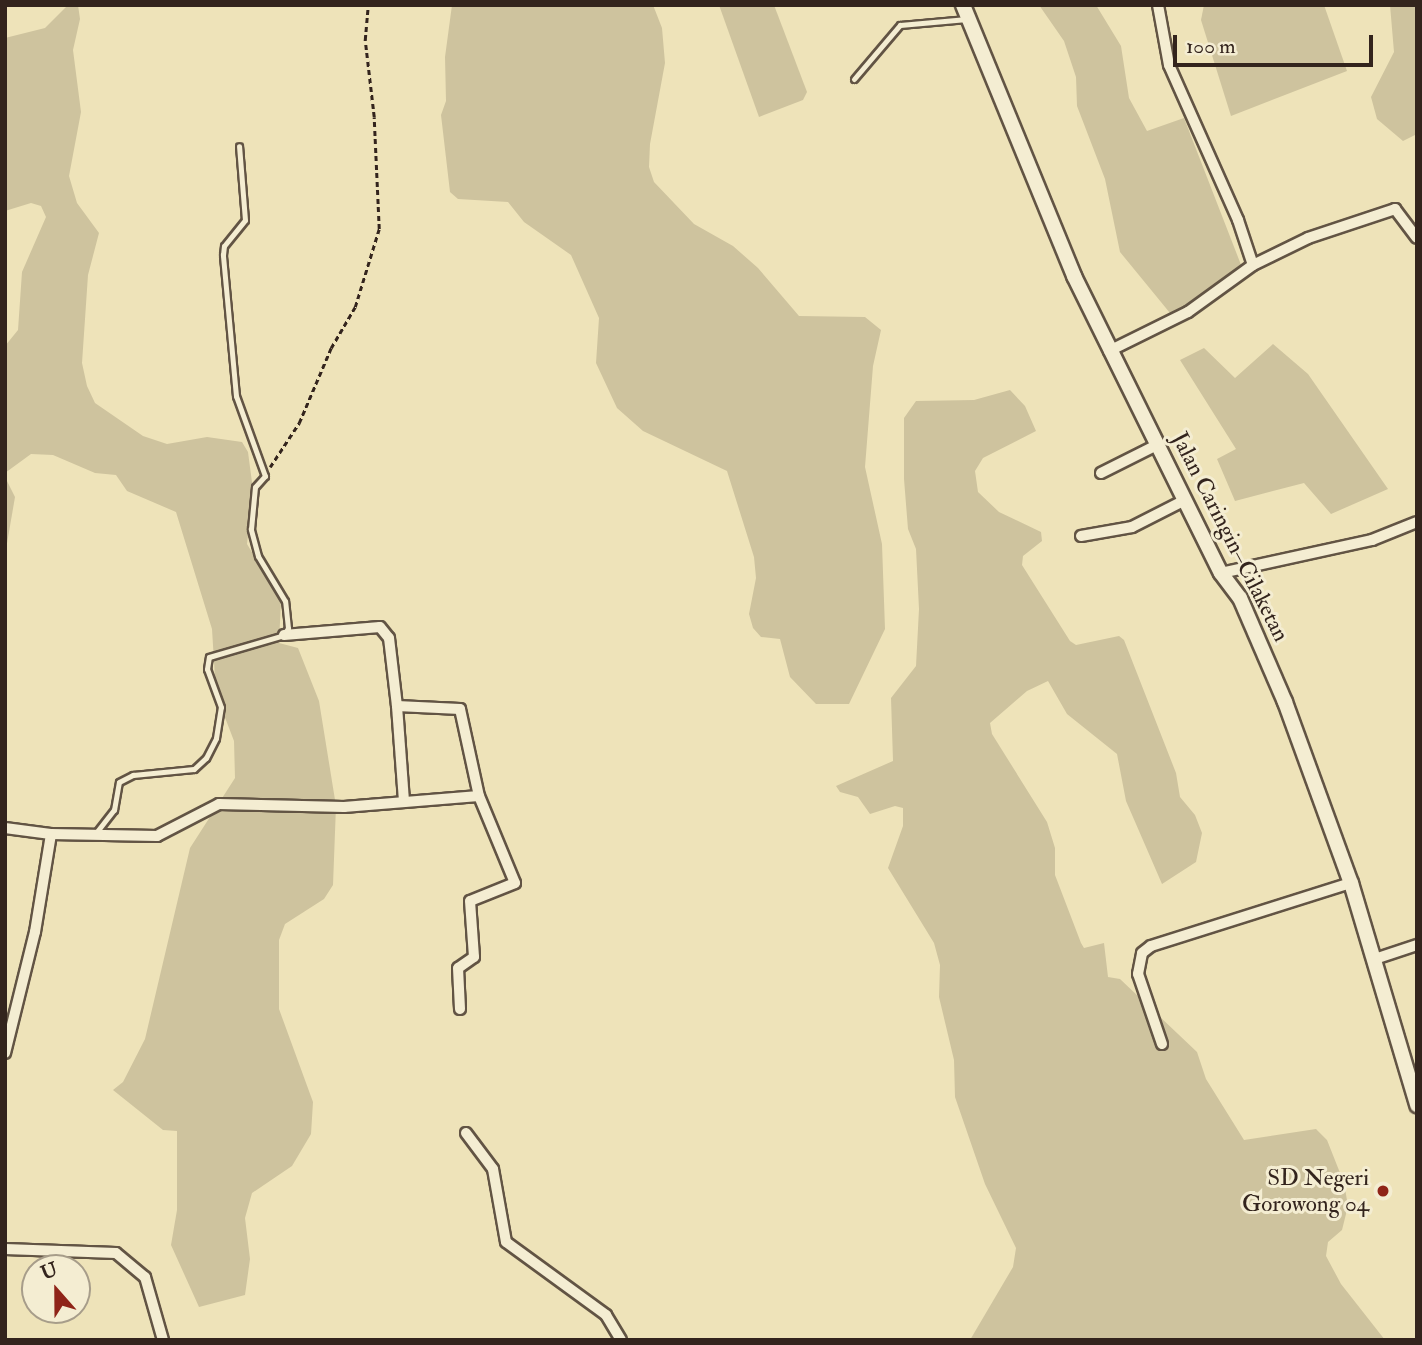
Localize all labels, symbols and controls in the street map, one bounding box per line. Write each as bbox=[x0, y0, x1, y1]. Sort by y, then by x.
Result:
scale bar bbox=[1177, 21, 1376, 65]
text: 100 m bbox=[1186, 33, 1236, 60]
street label: Jalan Caringin–Cilaketan bbox=[1165, 428, 1295, 646]
place label: SD Negeri Gorowong 04 bbox=[1242, 1164, 1369, 1218]
marker: SD Negeri Gorowong 04 bbox=[1375, 1183, 1391, 1199]
north arrow bbox=[21, 1254, 91, 1324]
text: U bbox=[37, 1257, 61, 1285]

